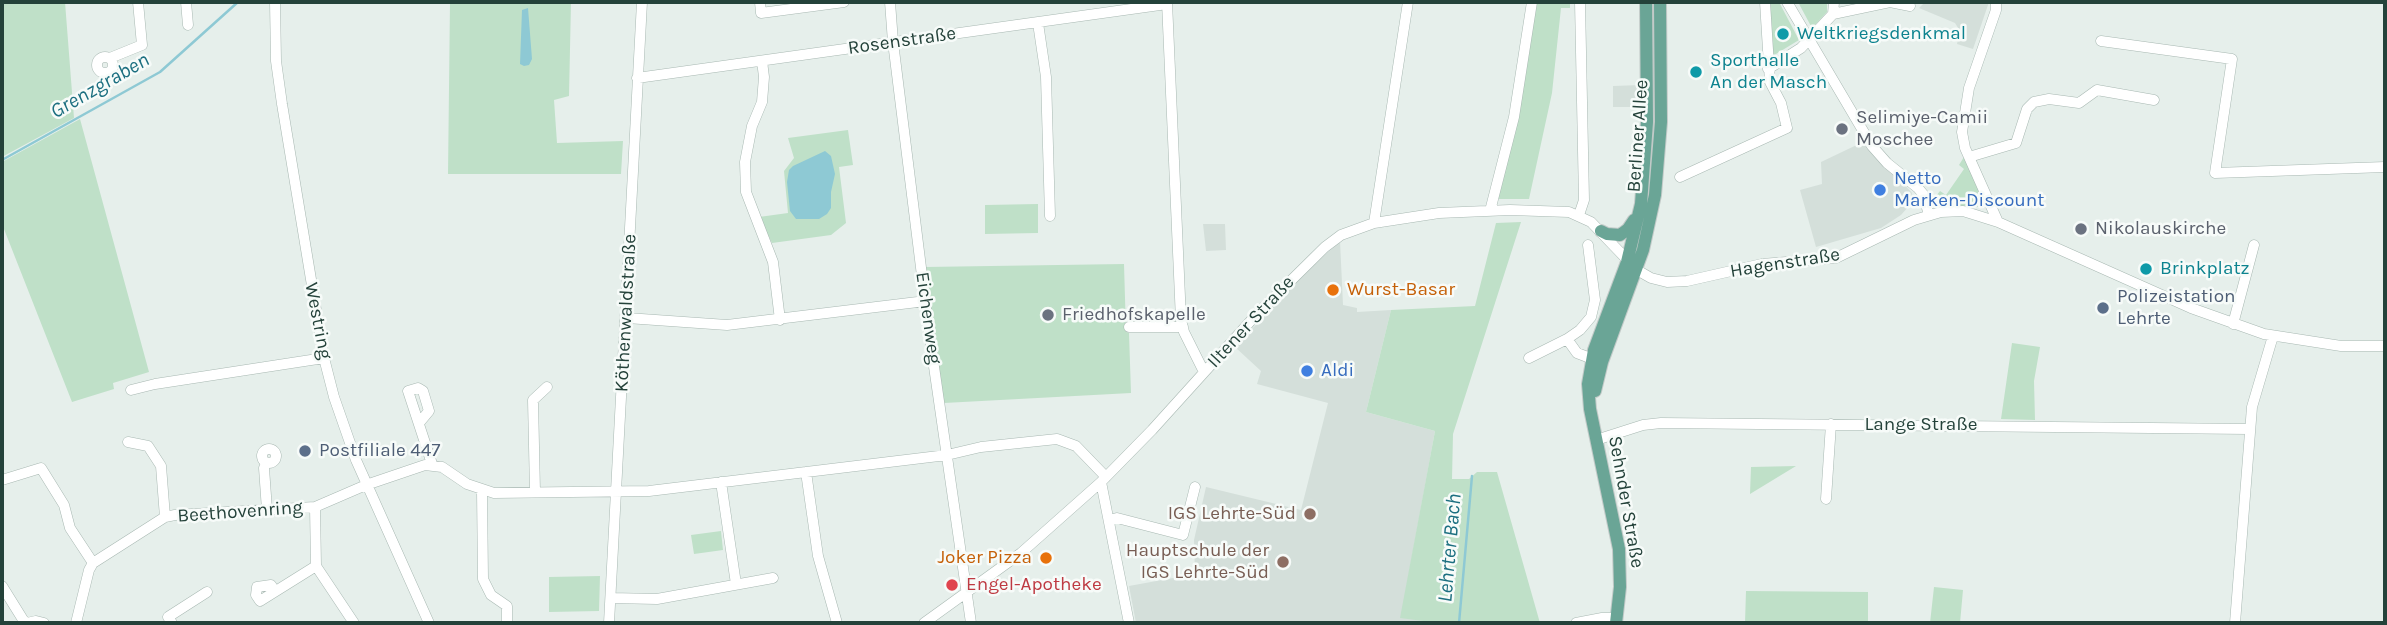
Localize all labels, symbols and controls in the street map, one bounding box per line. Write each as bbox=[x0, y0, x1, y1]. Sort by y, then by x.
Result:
street label: Rosenstraße bbox=[846, 22, 958, 60]
place label: Weltkriegsdenkmal bbox=[1797, 23, 1966, 45]
marker: Weltkriegsdenkmal bbox=[1775, 26, 1791, 42]
water label: Grenzgraben bbox=[46, 48, 154, 124]
place label: Sporthalle An der Masch bbox=[1710, 50, 1827, 94]
marker: Sporthalle An der Masch bbox=[1688, 64, 1704, 80]
street label: Berliner Allee bbox=[1623, 79, 1653, 193]
place label: Selimiye-Camii Moschee bbox=[1856, 107, 1988, 151]
marker: Selimiye-Camii Moschee bbox=[1834, 121, 1850, 137]
place label: Netto Marken-Discount bbox=[1894, 168, 2044, 212]
marker: Netto Marken-Discount bbox=[1872, 182, 1888, 198]
place label: Nikolauskirche bbox=[2095, 218, 2226, 240]
marker: Nikolauskirche bbox=[2073, 221, 2089, 237]
street label: Köthenwaldstraße bbox=[610, 233, 642, 393]
street label: Hagenstraße bbox=[1728, 243, 1842, 283]
place label: Brinkplatz bbox=[2160, 258, 2250, 280]
marker: Brinkplatz bbox=[2138, 261, 2154, 277]
street label: Eichenweg bbox=[910, 270, 946, 366]
street label: Iltener Straße bbox=[1203, 271, 1299, 373]
place label: Wurst-Basar bbox=[1347, 279, 1455, 301]
street label: Westring bbox=[299, 281, 337, 361]
marker: Wurst-Basar bbox=[1325, 282, 1341, 298]
place label: Polizeistation Lehrte bbox=[2117, 286, 2236, 330]
marker: Polizeistation Lehrte bbox=[2095, 300, 2111, 316]
place label: Friedhofskapelle bbox=[1062, 304, 1206, 326]
marker: Friedhofskapelle bbox=[1040, 307, 1056, 323]
place label: Aldi bbox=[1321, 360, 1354, 382]
marker: Aldi bbox=[1299, 363, 1315, 379]
street label: Lange Straße bbox=[1864, 414, 1978, 436]
street label: Sehnder Straße bbox=[1603, 434, 1649, 570]
place label: Postfiliale 447 bbox=[319, 440, 440, 462]
marker: Postfiliale 447 bbox=[297, 443, 313, 459]
water label: Lehrter Bach bbox=[1433, 493, 1467, 603]
street label: Beethovenring bbox=[176, 496, 304, 528]
place label: IGS Lehrte-Süd bbox=[1168, 503, 1296, 525]
marker: IGS Lehrte-Süd bbox=[1302, 506, 1318, 522]
place label: Hauptschule der IGS Lehrte-Süd bbox=[1126, 540, 1269, 584]
place label: Joker Pizza bbox=[937, 547, 1032, 569]
marker: Joker Pizza bbox=[1038, 550, 1054, 566]
marker: Hauptschule der IGS Lehrte-Süd bbox=[1275, 554, 1291, 570]
place label: Engel-Apotheke bbox=[966, 574, 1102, 596]
marker: Engel-Apotheke bbox=[944, 577, 960, 593]

